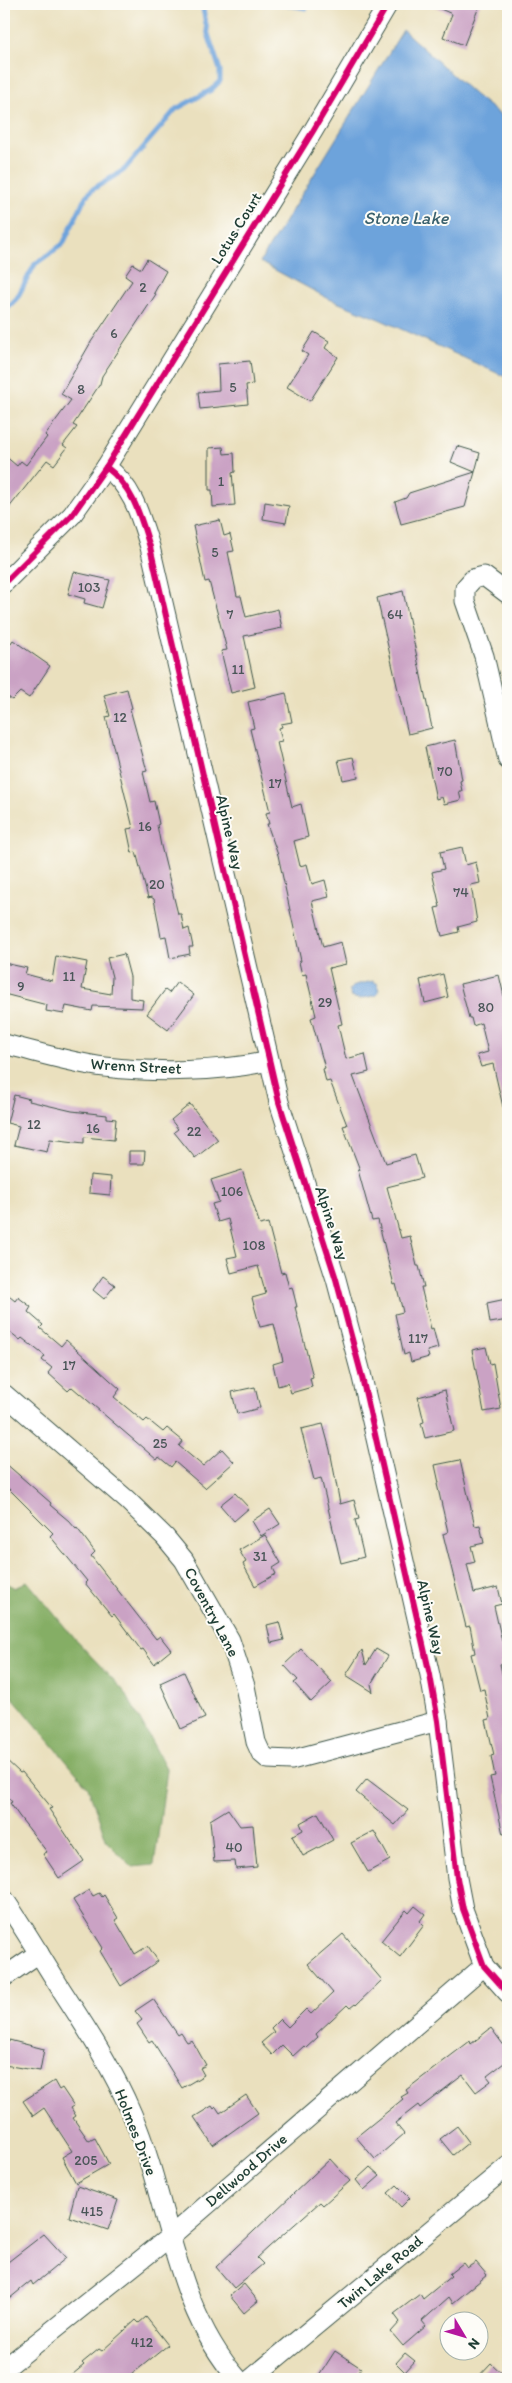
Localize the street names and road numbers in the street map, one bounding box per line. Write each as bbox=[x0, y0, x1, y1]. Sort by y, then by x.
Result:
street label: Lotus Court bbox=[206, 188, 266, 268]
street label: Alpine Way bbox=[212, 793, 248, 872]
street label: Wrenn Street bbox=[90, 1054, 182, 1078]
street label: Alpine Way bbox=[311, 1184, 353, 1263]
street label: Coventry Lane bbox=[180, 1564, 244, 1660]
street label: Alpine Way bbox=[413, 1578, 449, 1657]
street label: Holmes Drive bbox=[111, 2086, 161, 2178]
street label: Dellwood Drive bbox=[201, 2129, 291, 2211]
street label: Twin Lake Road bbox=[334, 2231, 426, 2313]

